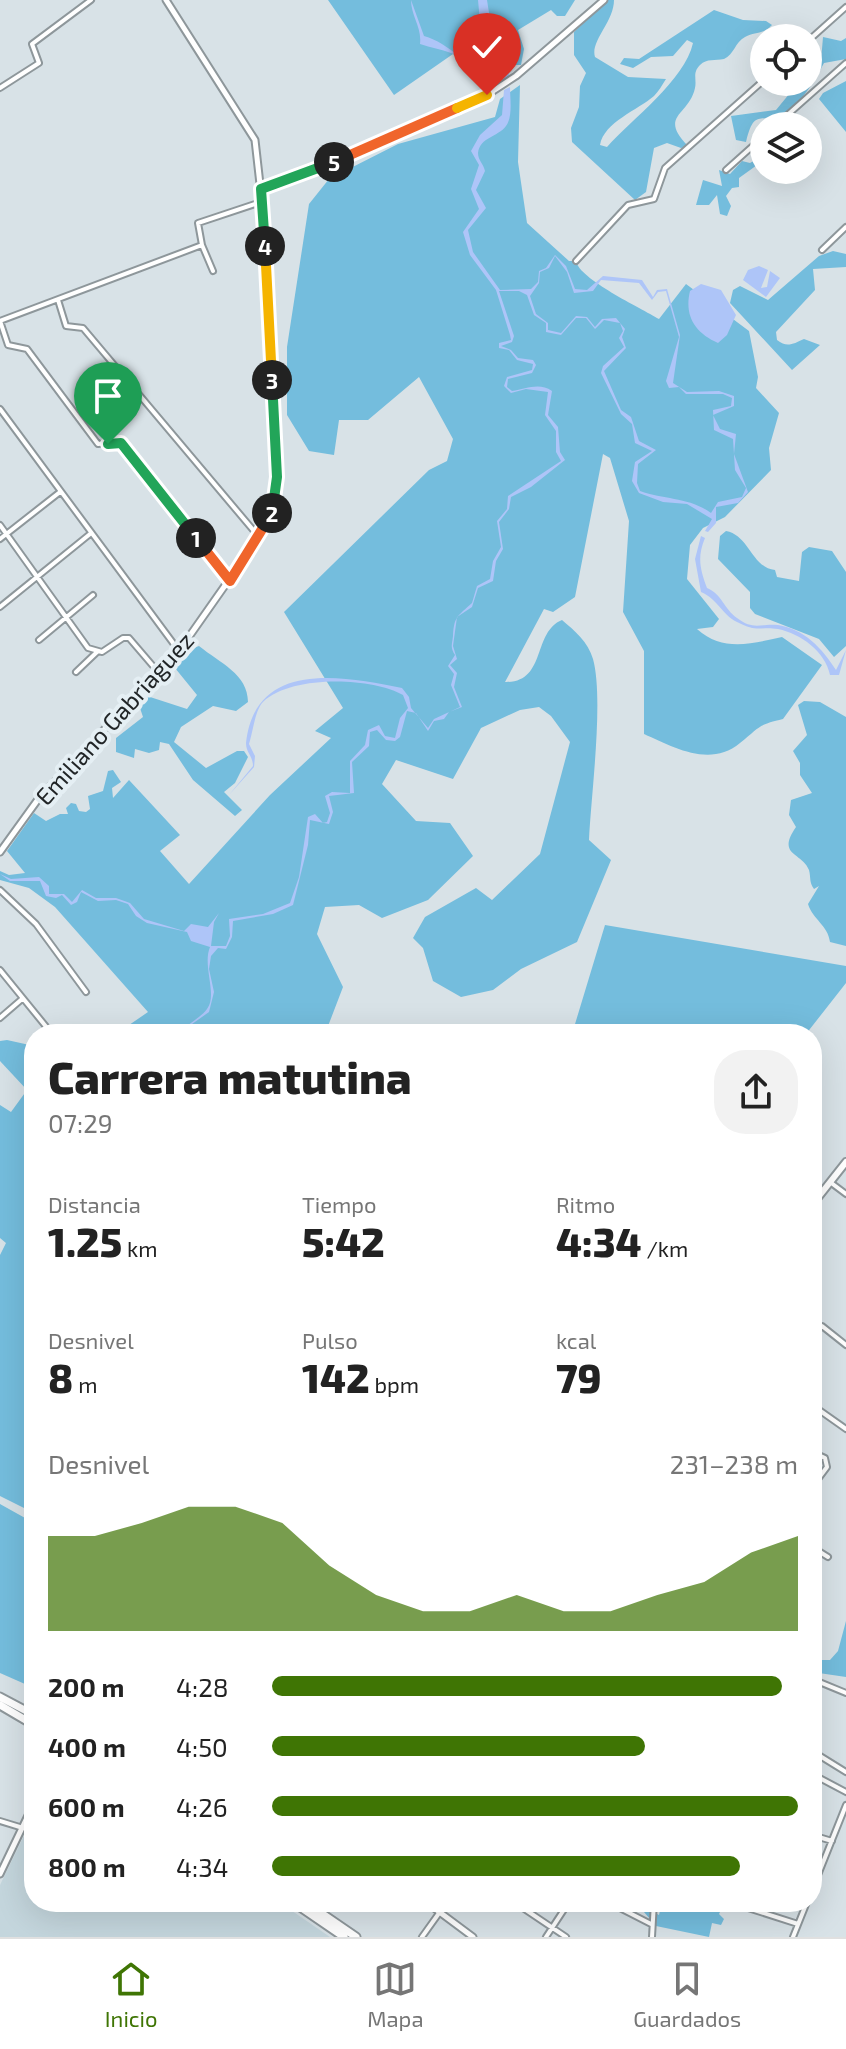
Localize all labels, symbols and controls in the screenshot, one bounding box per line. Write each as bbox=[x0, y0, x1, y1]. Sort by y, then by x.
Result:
pin bbox=[453, 13, 521, 95]
map controls bbox=[750, 24, 822, 184]
button: locate bbox=[750, 24, 822, 96]
icon: check bbox=[465, 25, 509, 69]
button: layers bbox=[750, 112, 822, 184]
pin: 5 bbox=[314, 142, 354, 182]
text: 5 bbox=[328, 149, 340, 175]
pin: 4 bbox=[245, 226, 285, 266]
text: 4 bbox=[258, 233, 272, 259]
pin: 3 bbox=[252, 360, 292, 400]
pin bbox=[74, 362, 142, 444]
text: 3 bbox=[266, 367, 278, 393]
icon: arrive bbox=[86, 374, 130, 418]
pin: 2 bbox=[252, 493, 292, 533]
text: 2 bbox=[266, 500, 278, 526]
pin: 1 bbox=[176, 518, 216, 558]
text: 1 bbox=[191, 525, 201, 551]
street label: Emiliano Gabriaguez bbox=[29, 626, 199, 810]
text: Carrera matutina bbox=[48, 1050, 412, 1103]
button: share bbox=[714, 1050, 798, 1134]
text: 07:29 bbox=[48, 1107, 113, 1138]
text: Distancia bbox=[48, 1191, 141, 1217]
text: Tiempo bbox=[302, 1191, 377, 1217]
text: Ritmo bbox=[556, 1191, 615, 1217]
text: 1.25 bbox=[48, 1217, 122, 1265]
text: 5:42 bbox=[302, 1217, 385, 1265]
text: 4:34 bbox=[556, 1217, 642, 1265]
text: km bbox=[122, 1235, 158, 1261]
text: /km bbox=[642, 1235, 688, 1261]
text: Desnivel bbox=[48, 1327, 134, 1353]
text: Pulso bbox=[302, 1327, 358, 1353]
text: kcal bbox=[556, 1327, 596, 1353]
text: 8 bbox=[48, 1353, 73, 1401]
text: 142 bbox=[302, 1353, 370, 1401]
text: 79 bbox=[556, 1353, 601, 1401]
text: m bbox=[73, 1371, 97, 1397]
text: bpm bbox=[370, 1371, 419, 1397]
text: Desnivel bbox=[48, 1448, 149, 1479]
text: 231–238 m bbox=[670, 1448, 798, 1479]
text: 200 m bbox=[48, 1671, 124, 1702]
text: 4:28 bbox=[176, 1671, 229, 1702]
text: 400 m bbox=[48, 1731, 126, 1762]
text: 4:50 bbox=[176, 1731, 228, 1762]
text: 600 m bbox=[48, 1791, 125, 1822]
text: 4:26 bbox=[176, 1791, 228, 1822]
text: 800 m bbox=[48, 1851, 126, 1882]
text: 4:34 bbox=[176, 1851, 229, 1882]
tab: Inicio bbox=[105, 1957, 158, 2031]
tab: Mapa bbox=[367, 1957, 423, 2031]
tab: Guardados bbox=[633, 1957, 741, 2031]

